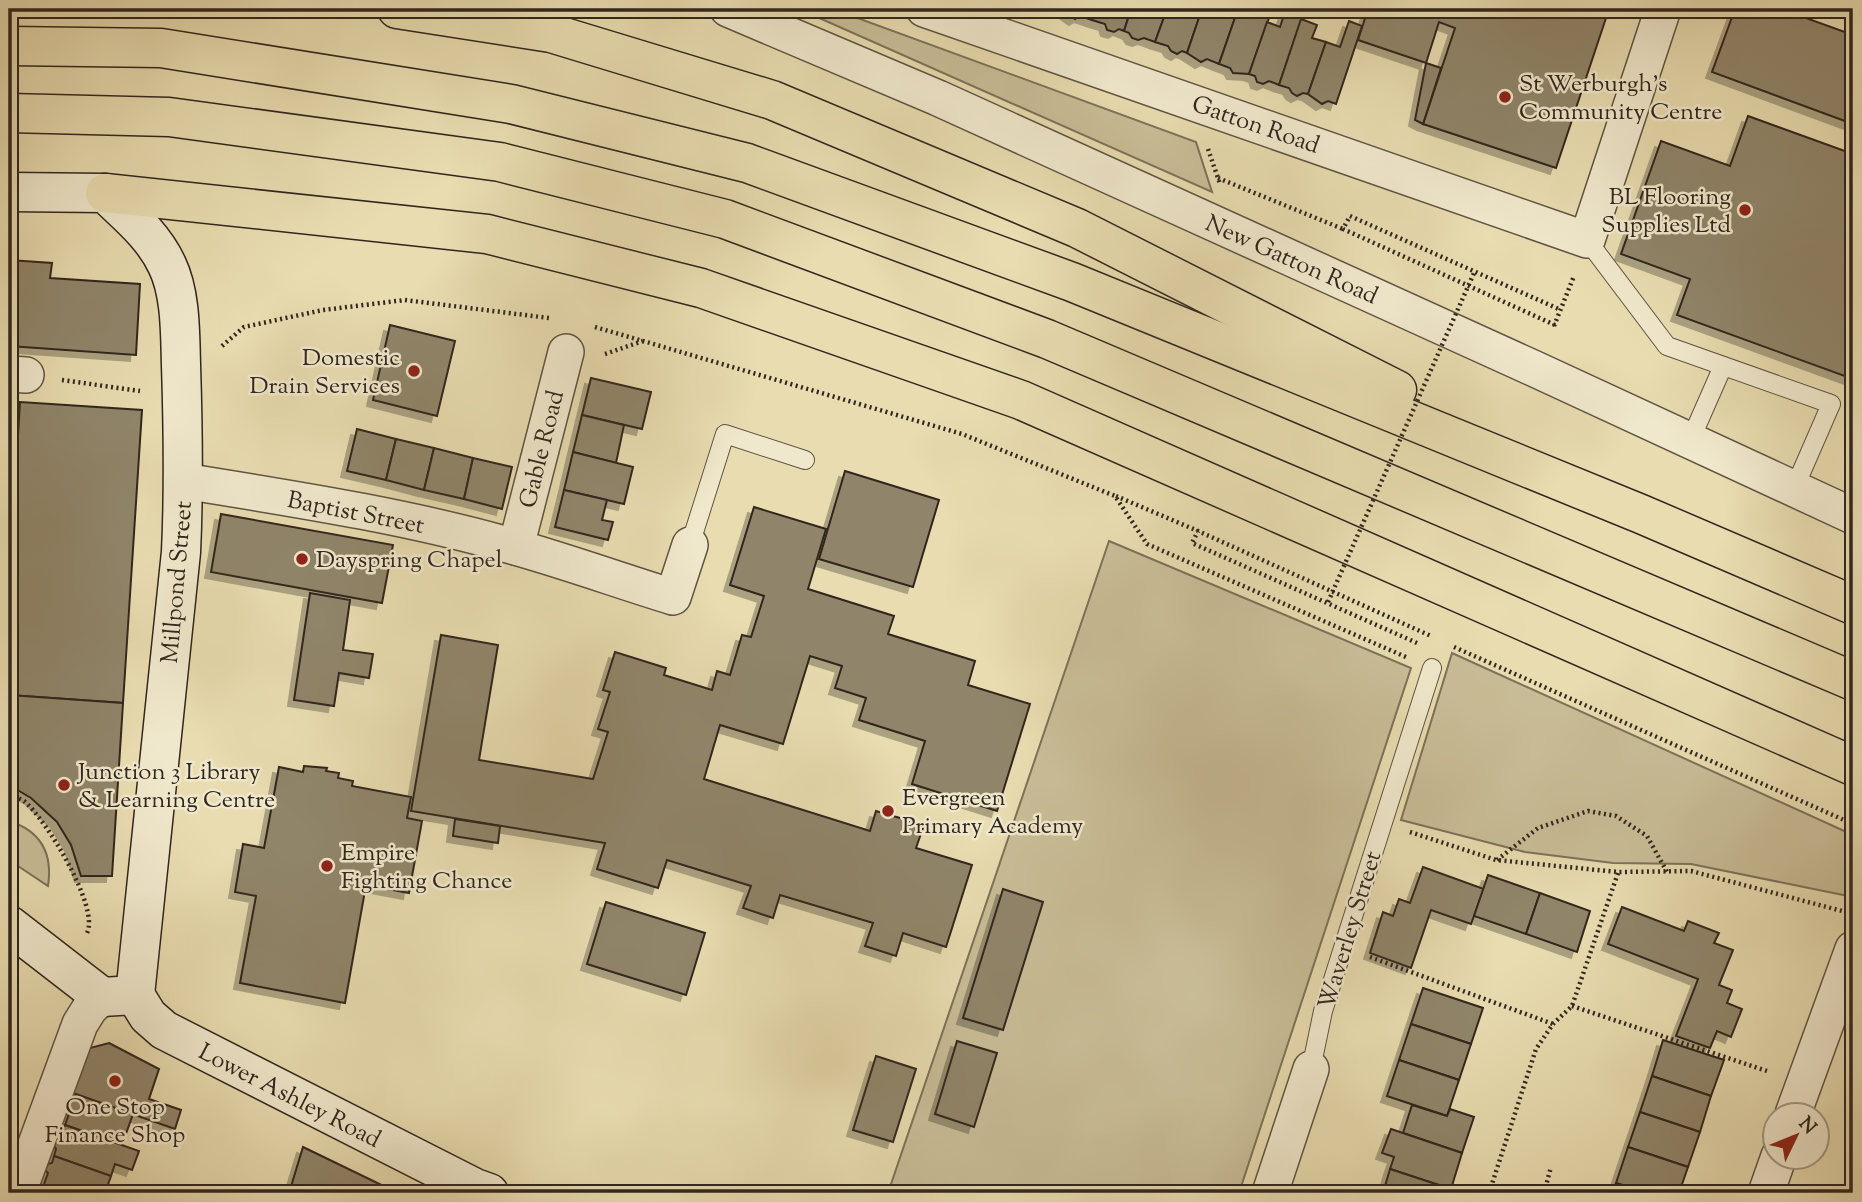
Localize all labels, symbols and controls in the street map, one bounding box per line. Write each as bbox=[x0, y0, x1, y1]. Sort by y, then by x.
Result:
place label: St Werburgh's Community Centre bbox=[1519, 68, 1722, 130]
street label: Gatton Road bbox=[1187, 88, 1324, 164]
marker: St Werburgh's Community Centre bbox=[1497, 89, 1513, 105]
place label: BL Flooring Supplies Ltd bbox=[1601, 181, 1731, 243]
marker: BL Flooring Supplies Ltd bbox=[1737, 202, 1753, 218]
street label: New Gatton Road bbox=[1199, 207, 1383, 314]
place label: Domestic Drain Services bbox=[250, 342, 400, 404]
marker: Domestic Drain Services bbox=[406, 363, 422, 379]
street label: Gable Road bbox=[512, 387, 574, 512]
street label: Baptist Street bbox=[284, 484, 427, 544]
street label: Millpond Street bbox=[154, 499, 202, 665]
place label: Dayspring Chapel bbox=[316, 544, 503, 578]
marker: Dayspring Chapel bbox=[294, 551, 310, 567]
place label: Junction 3 Library & Learning Centre bbox=[76, 756, 275, 818]
marker: Junction 3 Library & Learning Centre bbox=[56, 777, 72, 793]
place label: Evergreen Primary Academy bbox=[902, 782, 1083, 844]
marker: Evergreen Primary Academy bbox=[880, 803, 896, 819]
place label: Empire Fighting Chance bbox=[341, 837, 512, 899]
street label: Waverley Street bbox=[1311, 847, 1391, 1014]
marker: Empire Fighting Chance bbox=[319, 858, 335, 874]
street label: Lower Ashley Road bbox=[192, 1036, 387, 1158]
marker: One Stop Finance Shop bbox=[107, 1073, 123, 1089]
place label: One Stop Finance Shop bbox=[45, 1091, 185, 1153]
north arrow bbox=[1760, 1100, 1830, 1170]
text: N bbox=[1792, 1111, 1822, 1141]

